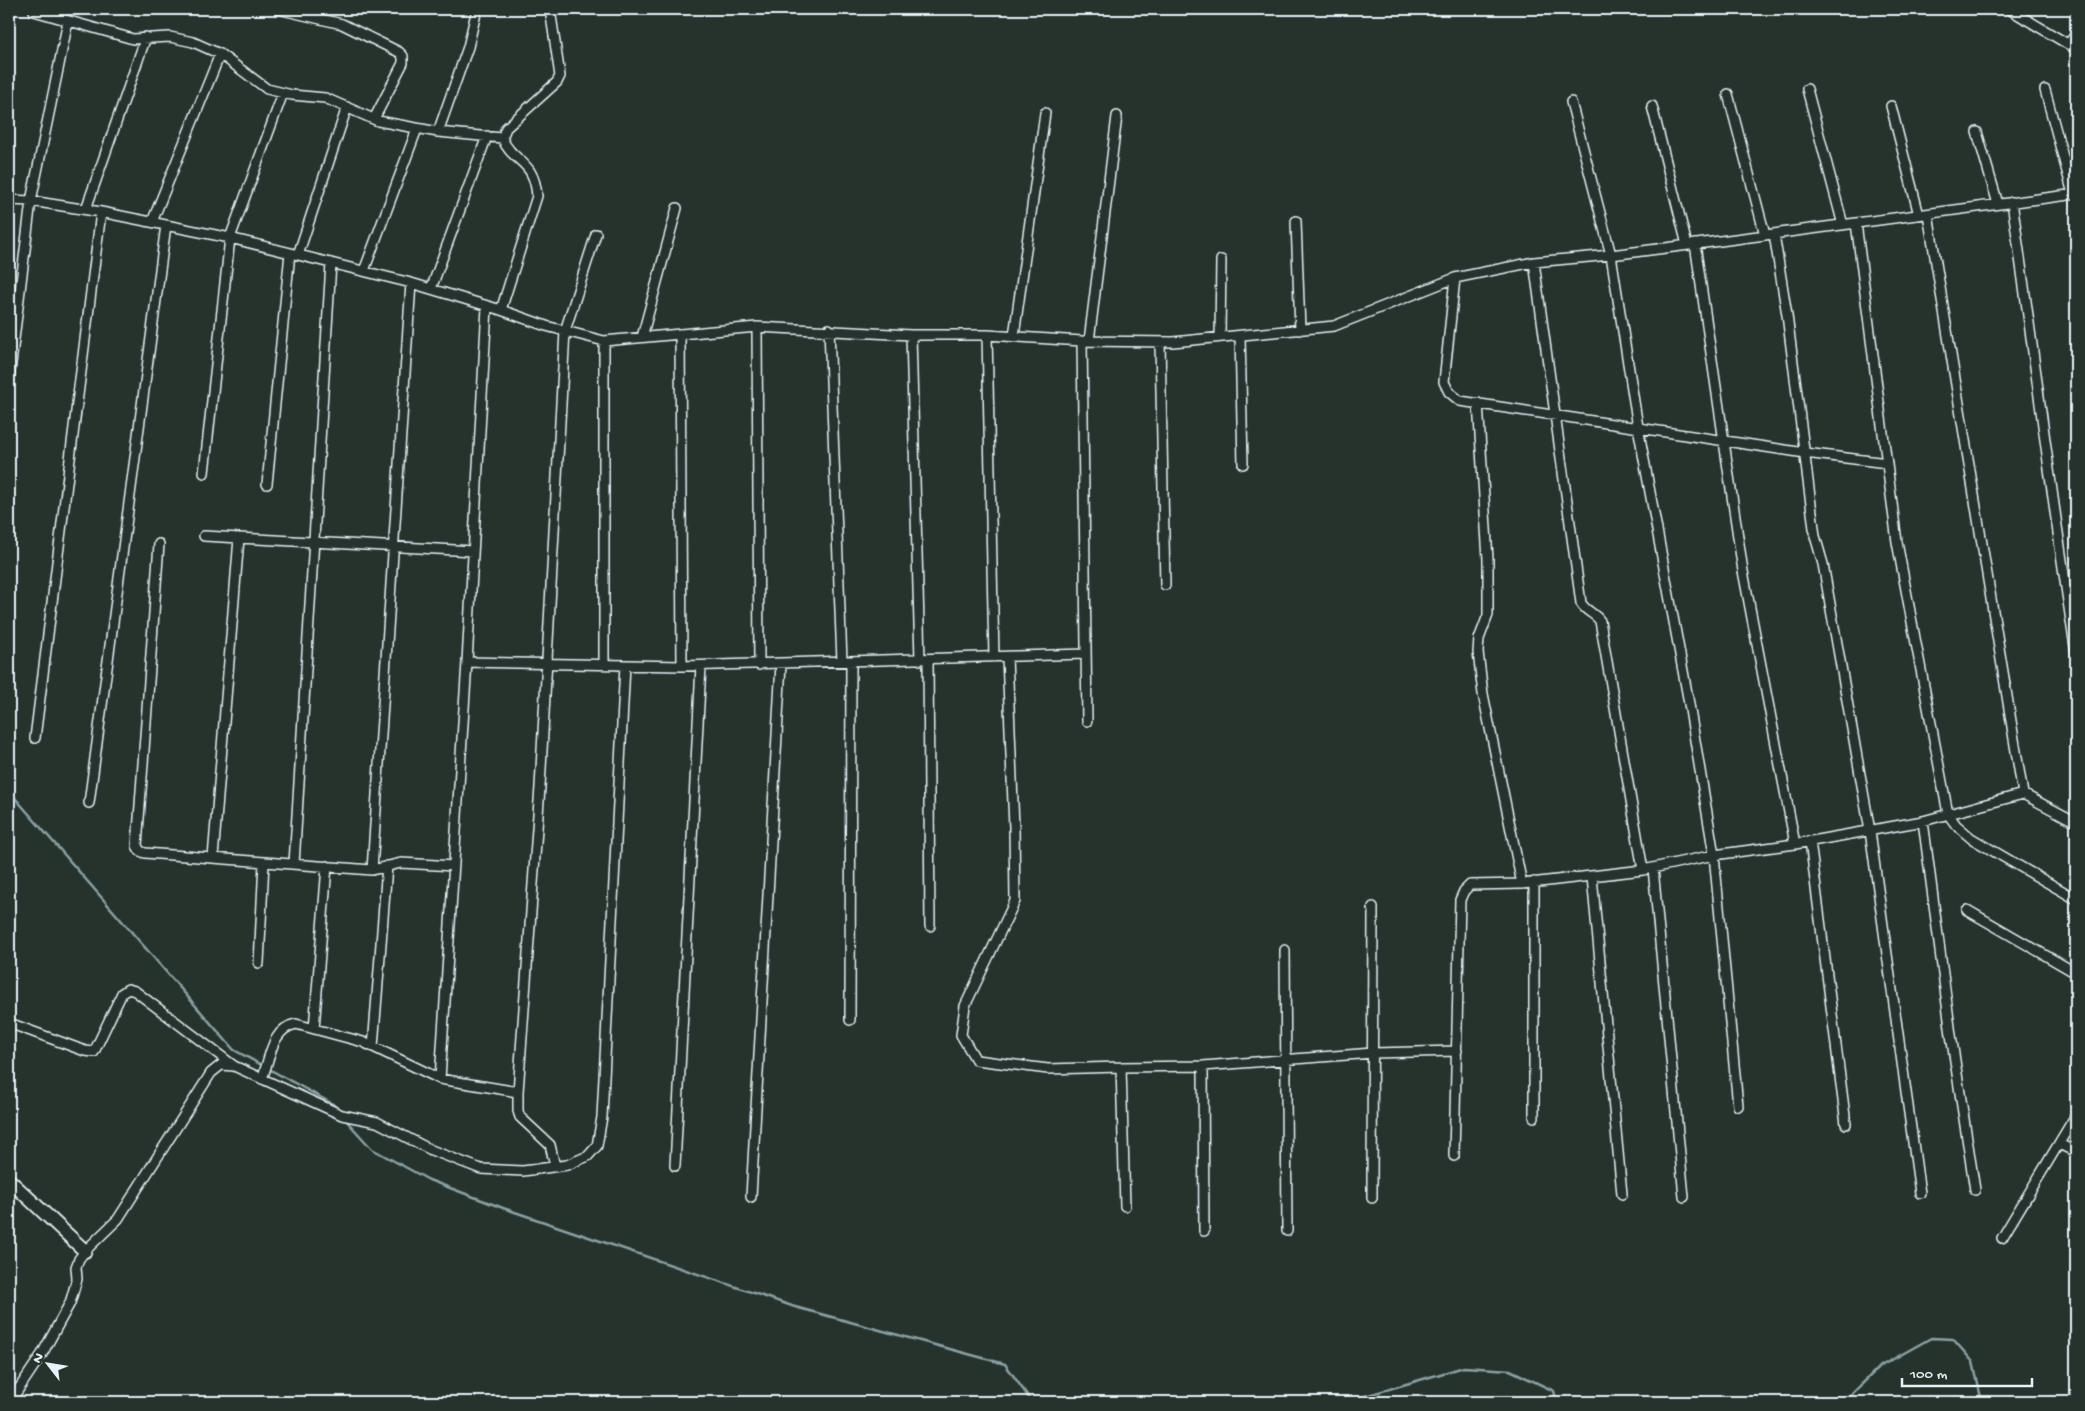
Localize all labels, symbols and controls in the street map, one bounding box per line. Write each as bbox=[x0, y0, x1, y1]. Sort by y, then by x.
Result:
north arrow bbox=[22, 1338, 72, 1388]
text: N bbox=[29, 1350, 49, 1367]
scale bar bbox=[1902, 1356, 2032, 1388]
text: 100 m bbox=[1909, 1366, 1948, 1384]

